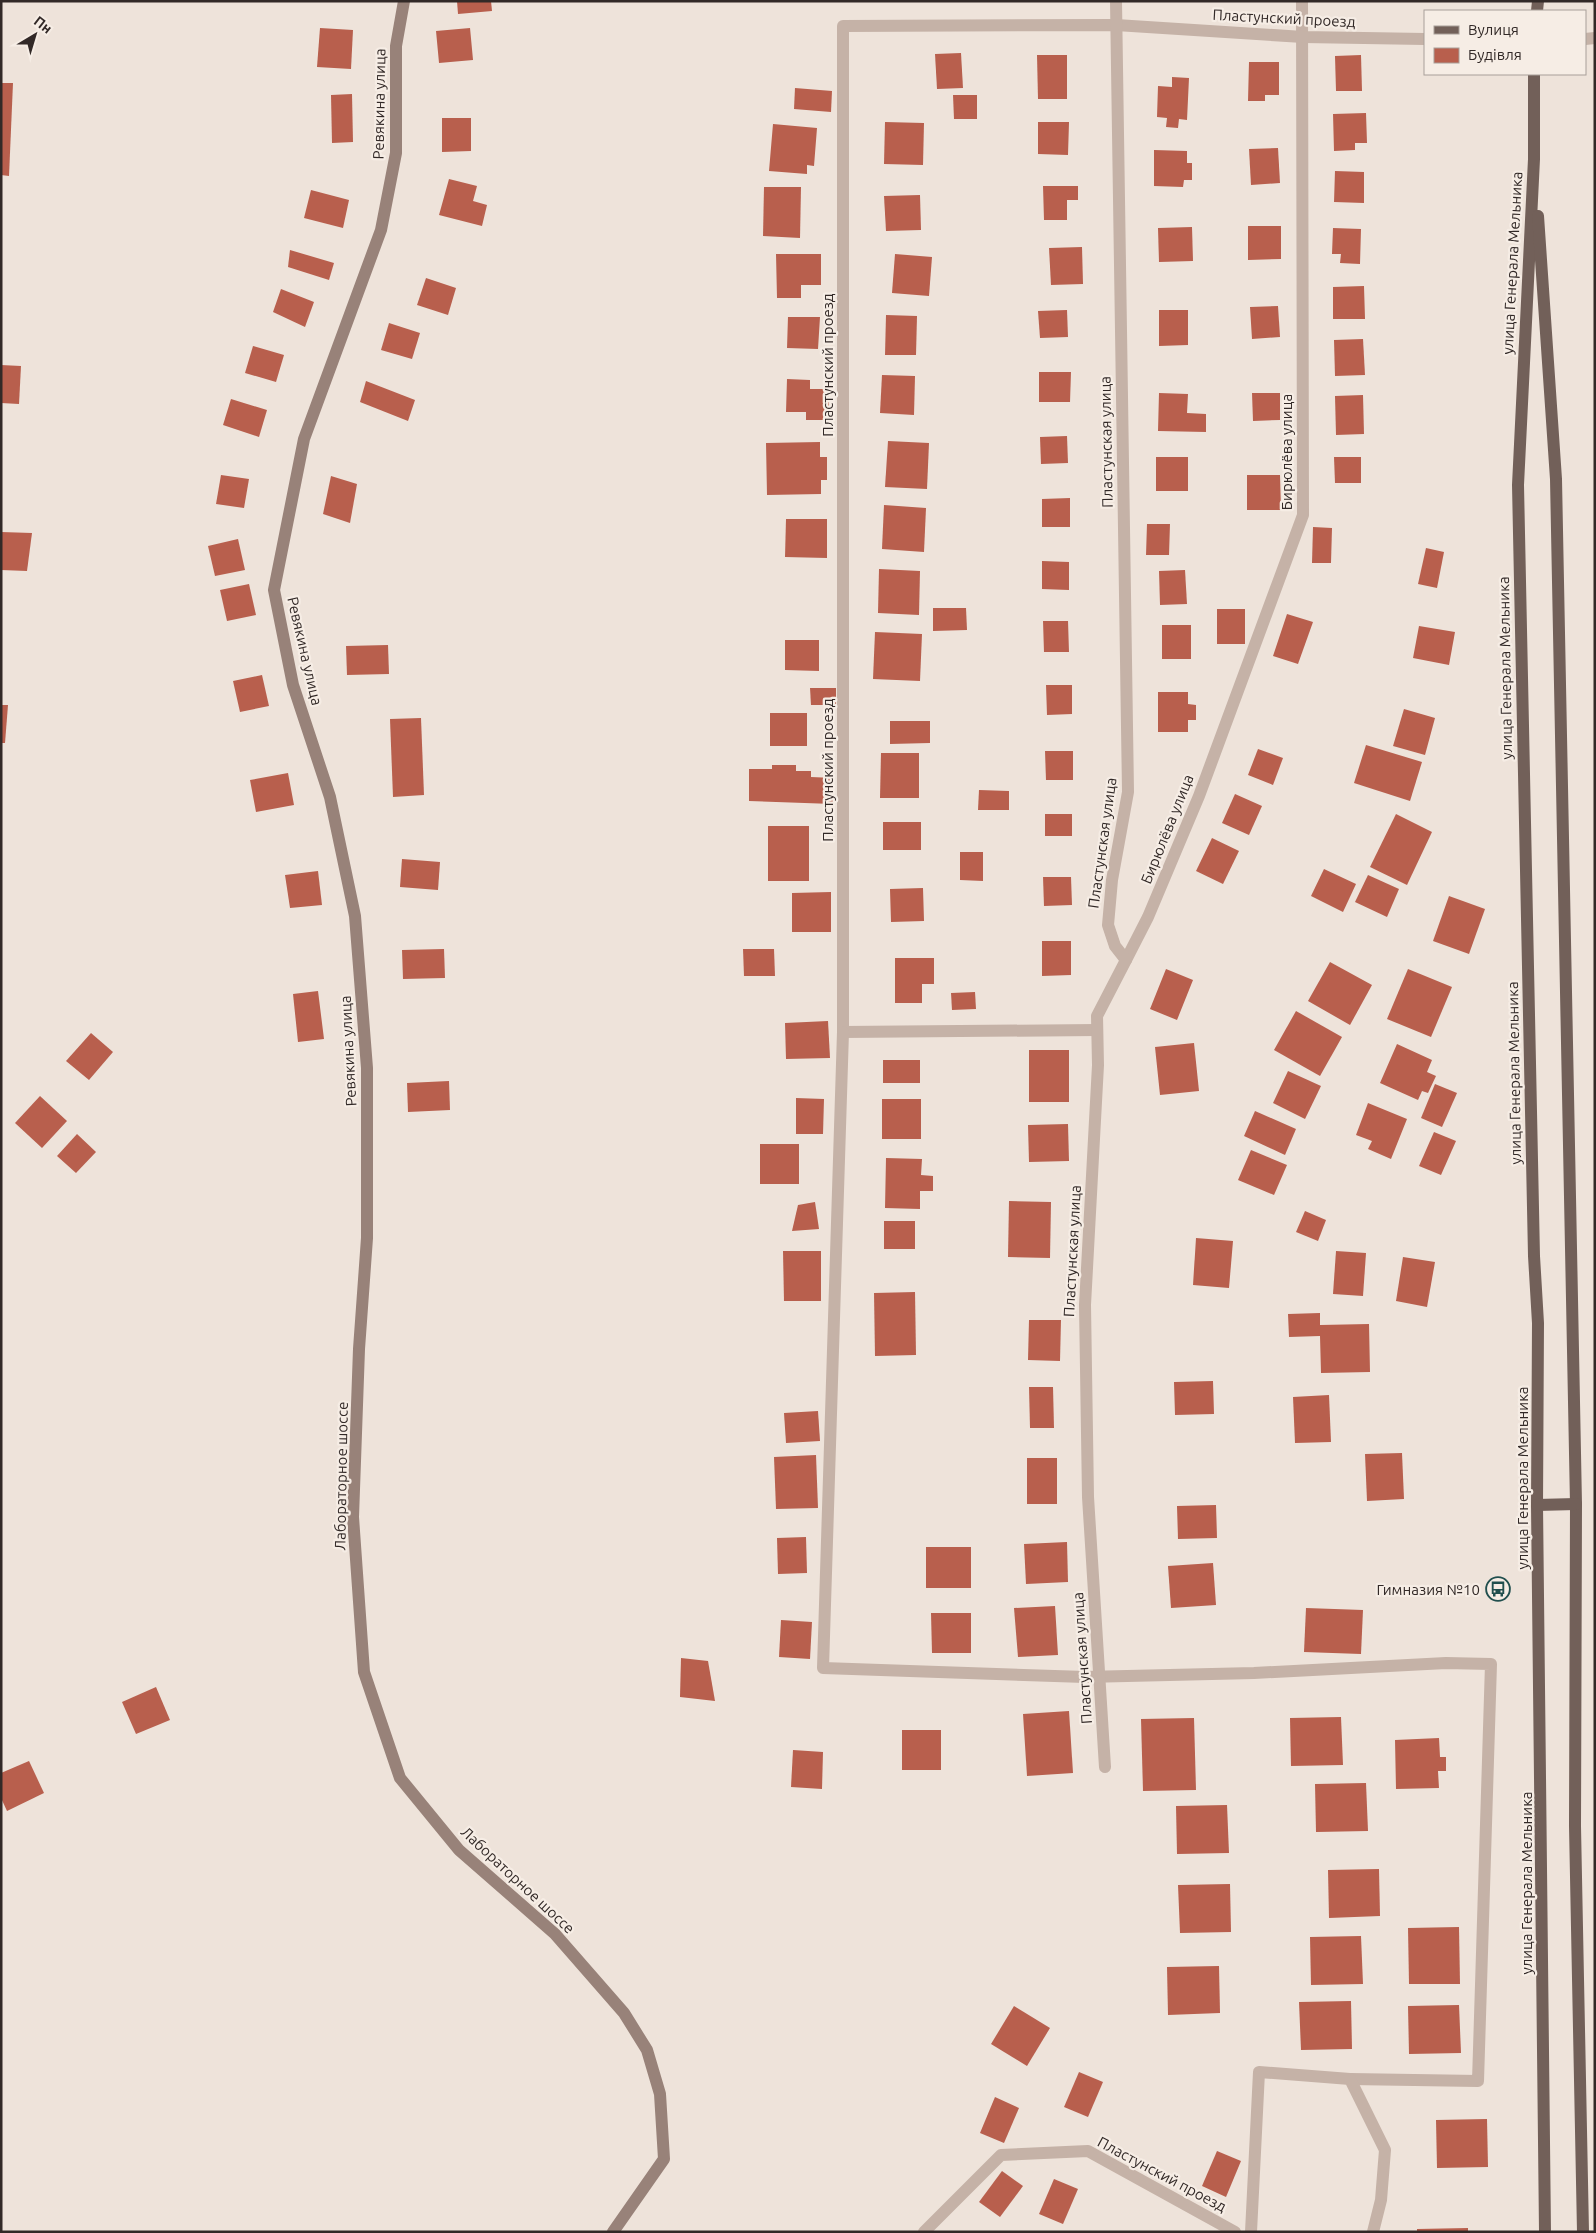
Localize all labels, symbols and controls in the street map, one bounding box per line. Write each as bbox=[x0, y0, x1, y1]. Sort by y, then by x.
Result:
street label: Пластунский проезд bbox=[1212, 6, 1356, 30]
north arrow bbox=[10, 10, 60, 60]
legend bbox=[1424, 10, 1586, 75]
text: Пн bbox=[31, 13, 55, 37]
text: Вулиця bbox=[1468, 21, 1519, 38]
text: Будівля bbox=[1468, 46, 1522, 63]
street label: Ревякина улица bbox=[370, 48, 388, 160]
street label: улица Генерала Мельника bbox=[1499, 171, 1525, 355]
street label: Пластунский проезд bbox=[819, 293, 836, 437]
street label: Пластунская улица bbox=[1096, 376, 1116, 508]
street label: Бирюлёва улица bbox=[1278, 394, 1295, 510]
street label: улица Генерала Мельника bbox=[1495, 576, 1515, 760]
street label: Ревякина улица bbox=[284, 595, 326, 707]
street label: Пластунский проезд bbox=[819, 698, 836, 842]
street label: Бирюлёва улица bbox=[1137, 772, 1197, 886]
street label: Пластунская улица bbox=[1084, 776, 1120, 910]
street label: улица Генерала Мельника bbox=[1504, 981, 1524, 1165]
street label: Ревякина улица bbox=[337, 995, 359, 1107]
street label: Пластунская улица bbox=[1060, 1185, 1084, 1317]
street label: улица Генерала Мельника bbox=[1514, 1386, 1531, 1570]
street label: Лабораторное шоссе bbox=[331, 1401, 351, 1551]
bus stop icon: Гимназия №10 bbox=[1485, 1576, 1511, 1602]
place label: Гимназия №10 bbox=[1376, 1581, 1480, 1598]
street label: Пластунская улица bbox=[1069, 1592, 1095, 1724]
street label: улица Генерала Мельника bbox=[1518, 1791, 1535, 1975]
street label: Лабораторное шоссе bbox=[458, 1823, 578, 1937]
street label: Пластунский проезд bbox=[1095, 2133, 1229, 2215]

